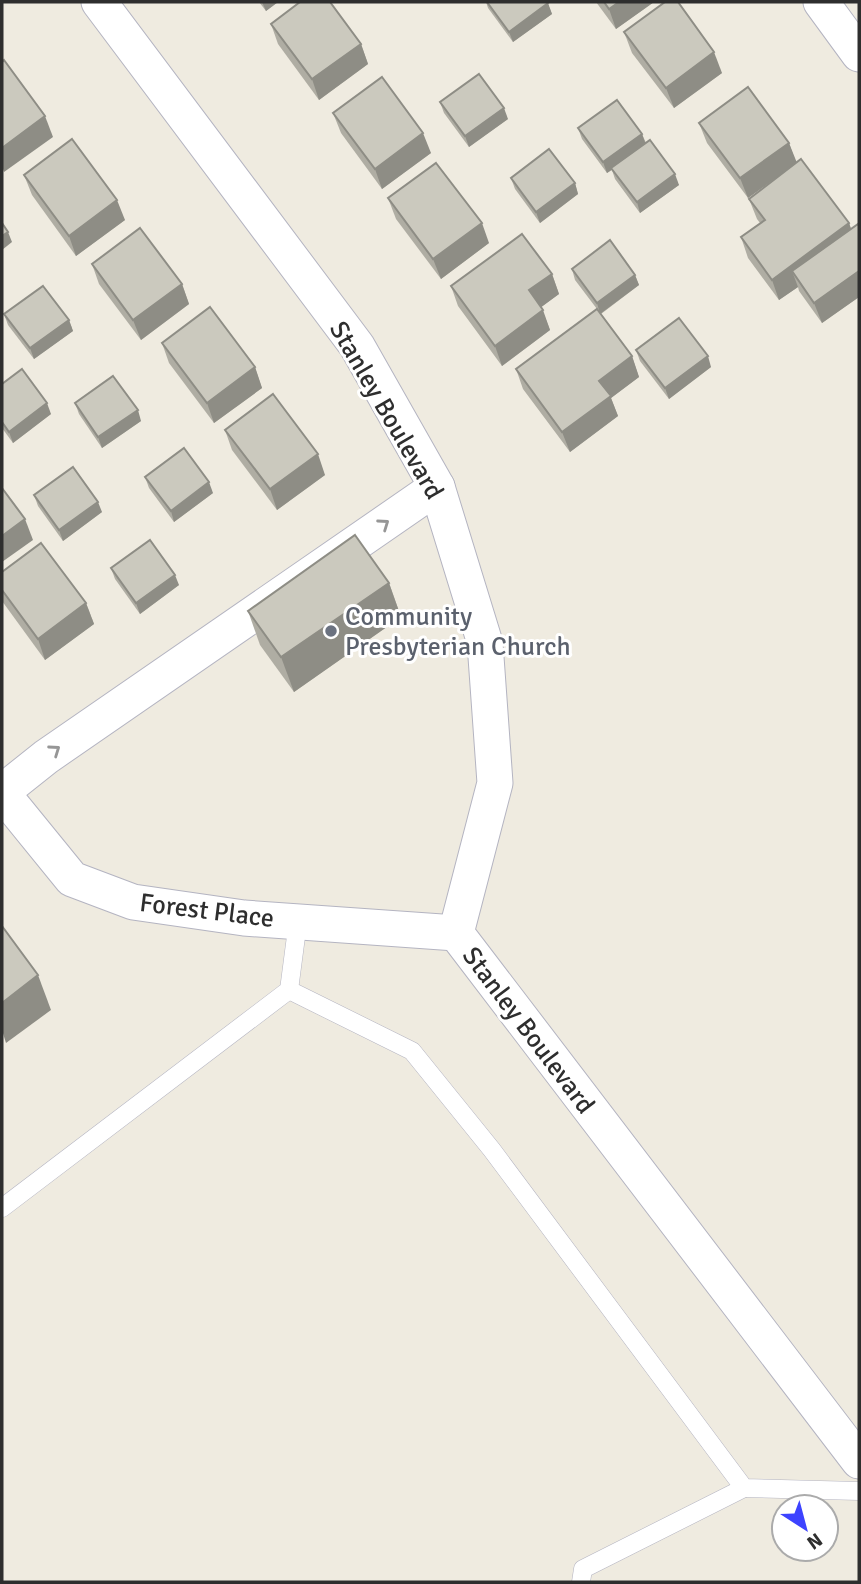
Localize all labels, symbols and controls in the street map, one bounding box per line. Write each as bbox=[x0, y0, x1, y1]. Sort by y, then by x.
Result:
street label: Stanley Boulevard bbox=[322, 316, 450, 505]
one-way arrow bbox=[376, 520, 389, 532]
place label: Community Presbyterian Church bbox=[345, 601, 571, 663]
marker: Community Presbyterian Church bbox=[323, 623, 339, 639]
one-way arrow bbox=[48, 745, 61, 758]
street label: Forest Place bbox=[138, 887, 276, 935]
street label: Stanley Boulevard bbox=[455, 941, 601, 1120]
north arrow bbox=[770, 1493, 840, 1563]
text: N bbox=[802, 1527, 827, 1555]

